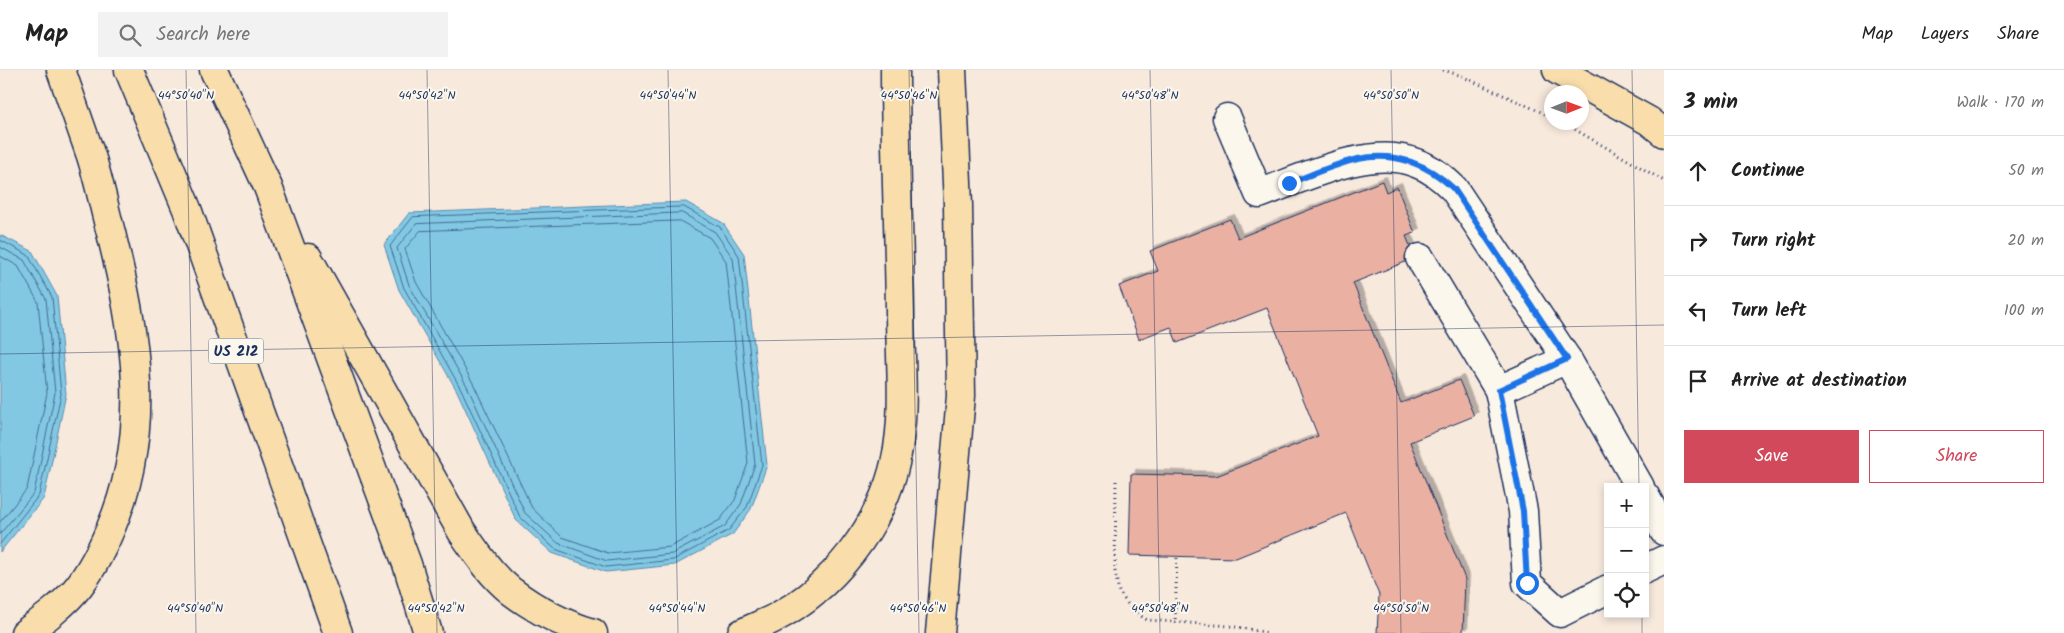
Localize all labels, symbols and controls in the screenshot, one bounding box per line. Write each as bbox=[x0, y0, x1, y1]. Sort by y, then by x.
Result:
search box bbox=[98, 12, 448, 57]
text: Map bbox=[25, 15, 68, 54]
text: Search here bbox=[156, 20, 250, 50]
text: Map bbox=[1862, 20, 1893, 49]
text: Layers bbox=[1921, 20, 1969, 49]
text: Share bbox=[1997, 20, 2039, 49]
icon: search bbox=[116, 21, 144, 49]
north arrow bbox=[1544, 85, 1589, 130]
text: 44°50'40"N bbox=[158, 86, 214, 105]
text: 44°50'42"N bbox=[398, 86, 456, 105]
text: 44°50'44"N bbox=[640, 86, 696, 105]
text: 44°50'46"N bbox=[881, 86, 937, 105]
text: 44°50'48"N bbox=[1121, 86, 1179, 105]
text: 44°50'50"N bbox=[1363, 86, 1419, 105]
text: 3 min bbox=[1684, 86, 1738, 119]
text: Walk · 170 m bbox=[1956, 90, 2044, 115]
text: Continue bbox=[1731, 156, 1804, 186]
icon: ahead bbox=[1684, 157, 1712, 185]
text: 50 m bbox=[2008, 158, 2044, 183]
route end bbox=[1278, 172, 1301, 195]
text: Turn right bbox=[1731, 226, 1816, 256]
icon: right bbox=[1684, 227, 1712, 255]
text: 20 m bbox=[2008, 228, 2044, 253]
text: Turn left bbox=[1731, 296, 1806, 326]
icon: left bbox=[1684, 297, 1712, 325]
text: 100 m bbox=[2004, 298, 2044, 323]
road number: US 212 bbox=[208, 338, 264, 364]
text: Arrive at destination bbox=[1731, 366, 1907, 396]
icon: arrive bbox=[1684, 367, 1712, 395]
button: Save bbox=[1684, 430, 1859, 483]
button: Share bbox=[1869, 430, 2044, 483]
map controls bbox=[1604, 483, 1649, 618]
button: + bbox=[1604, 483, 1649, 528]
button: − bbox=[1604, 528, 1649, 573]
route start bbox=[1516, 572, 1539, 595]
button: locate bbox=[1604, 573, 1649, 618]
text: 44°50'40"N bbox=[167, 599, 223, 618]
text: 44°50'42"N bbox=[407, 599, 465, 618]
text: 44°50'44"N bbox=[649, 599, 705, 618]
text: 44°50'46"N bbox=[890, 599, 946, 618]
text: 44°50'48"N bbox=[1131, 599, 1189, 618]
text: 44°50'50"N bbox=[1373, 599, 1429, 618]

